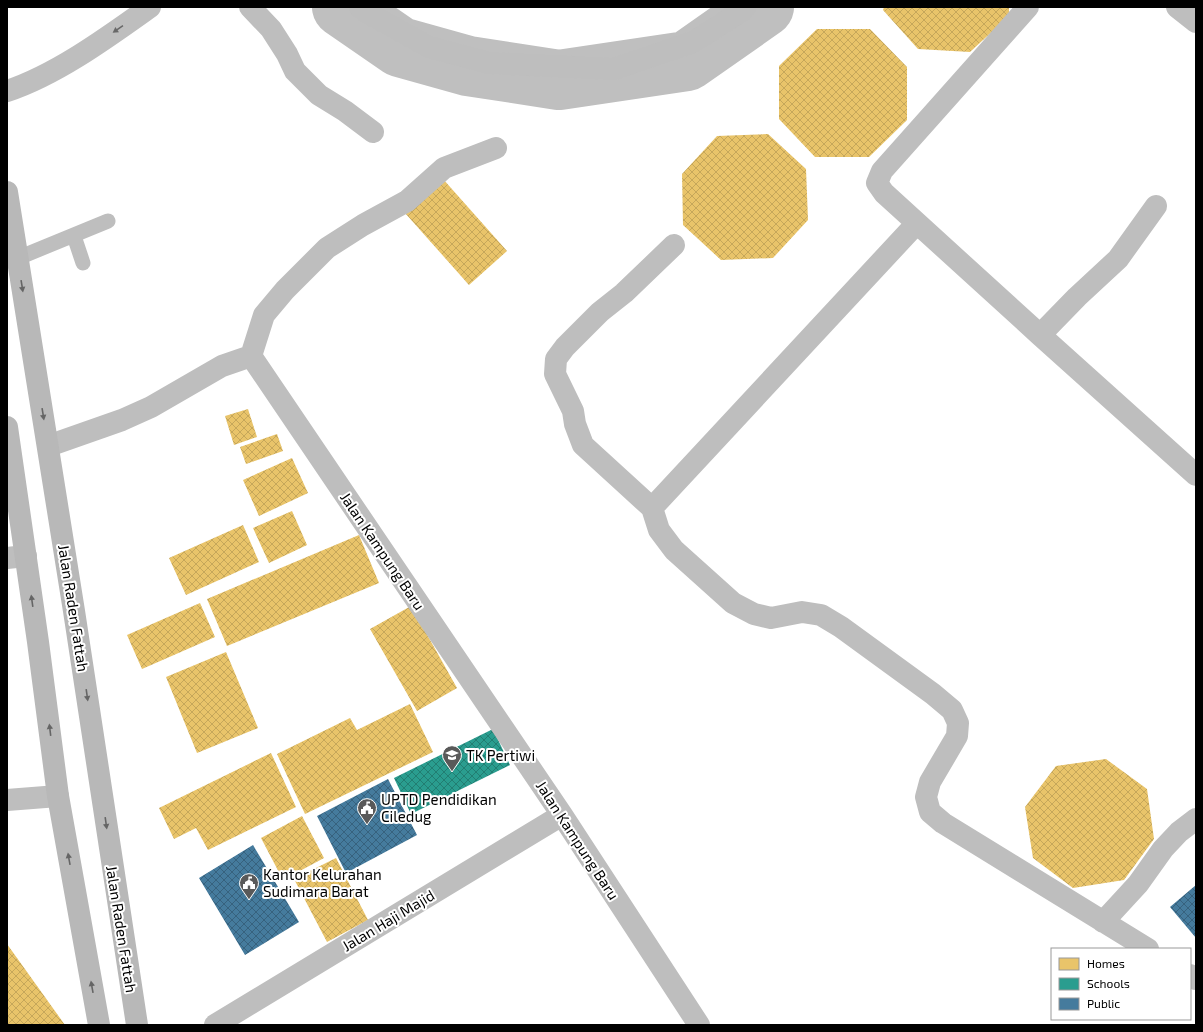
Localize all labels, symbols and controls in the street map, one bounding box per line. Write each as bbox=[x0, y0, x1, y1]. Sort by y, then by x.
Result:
one-way arrow bbox=[112, 25, 123, 33]
one-way arrow bbox=[19, 280, 25, 292]
one-way arrow bbox=[40, 408, 46, 420]
street label: Jalan Kampung Baru bbox=[337, 489, 429, 613]
street label: Jalan Raden Fattah bbox=[55, 543, 93, 673]
one-way arrow bbox=[29, 595, 35, 607]
one-way arrow bbox=[84, 689, 90, 701]
one-way arrow bbox=[47, 724, 53, 736]
school or university icon: TK Pertiwi bbox=[441, 744, 463, 772]
place label: TK Pertiwi bbox=[466, 746, 535, 764]
street label: Jalan Kampung Baru bbox=[533, 777, 623, 903]
place label: UPTD Pendidikan Ciledug bbox=[381, 790, 497, 825]
public building icon: UPTD Pendidikan Ciledug bbox=[356, 797, 378, 825]
one-way arrow bbox=[103, 817, 109, 829]
one-way arrow bbox=[66, 853, 72, 865]
street label: Jalan Raden Fattah bbox=[103, 864, 141, 994]
place label: Kantor Kelurahan Sudimara Barat bbox=[263, 865, 382, 900]
public building icon: Kantor Kelurahan Sudimara Barat bbox=[238, 872, 260, 900]
street label: Jalan Haji Majid bbox=[339, 885, 438, 956]
legend bbox=[1051, 948, 1191, 1020]
text: Homes bbox=[1087, 956, 1125, 970]
text: Schools bbox=[1087, 976, 1130, 990]
one-way arrow bbox=[88, 981, 94, 993]
text: Public bbox=[1087, 996, 1120, 1010]

